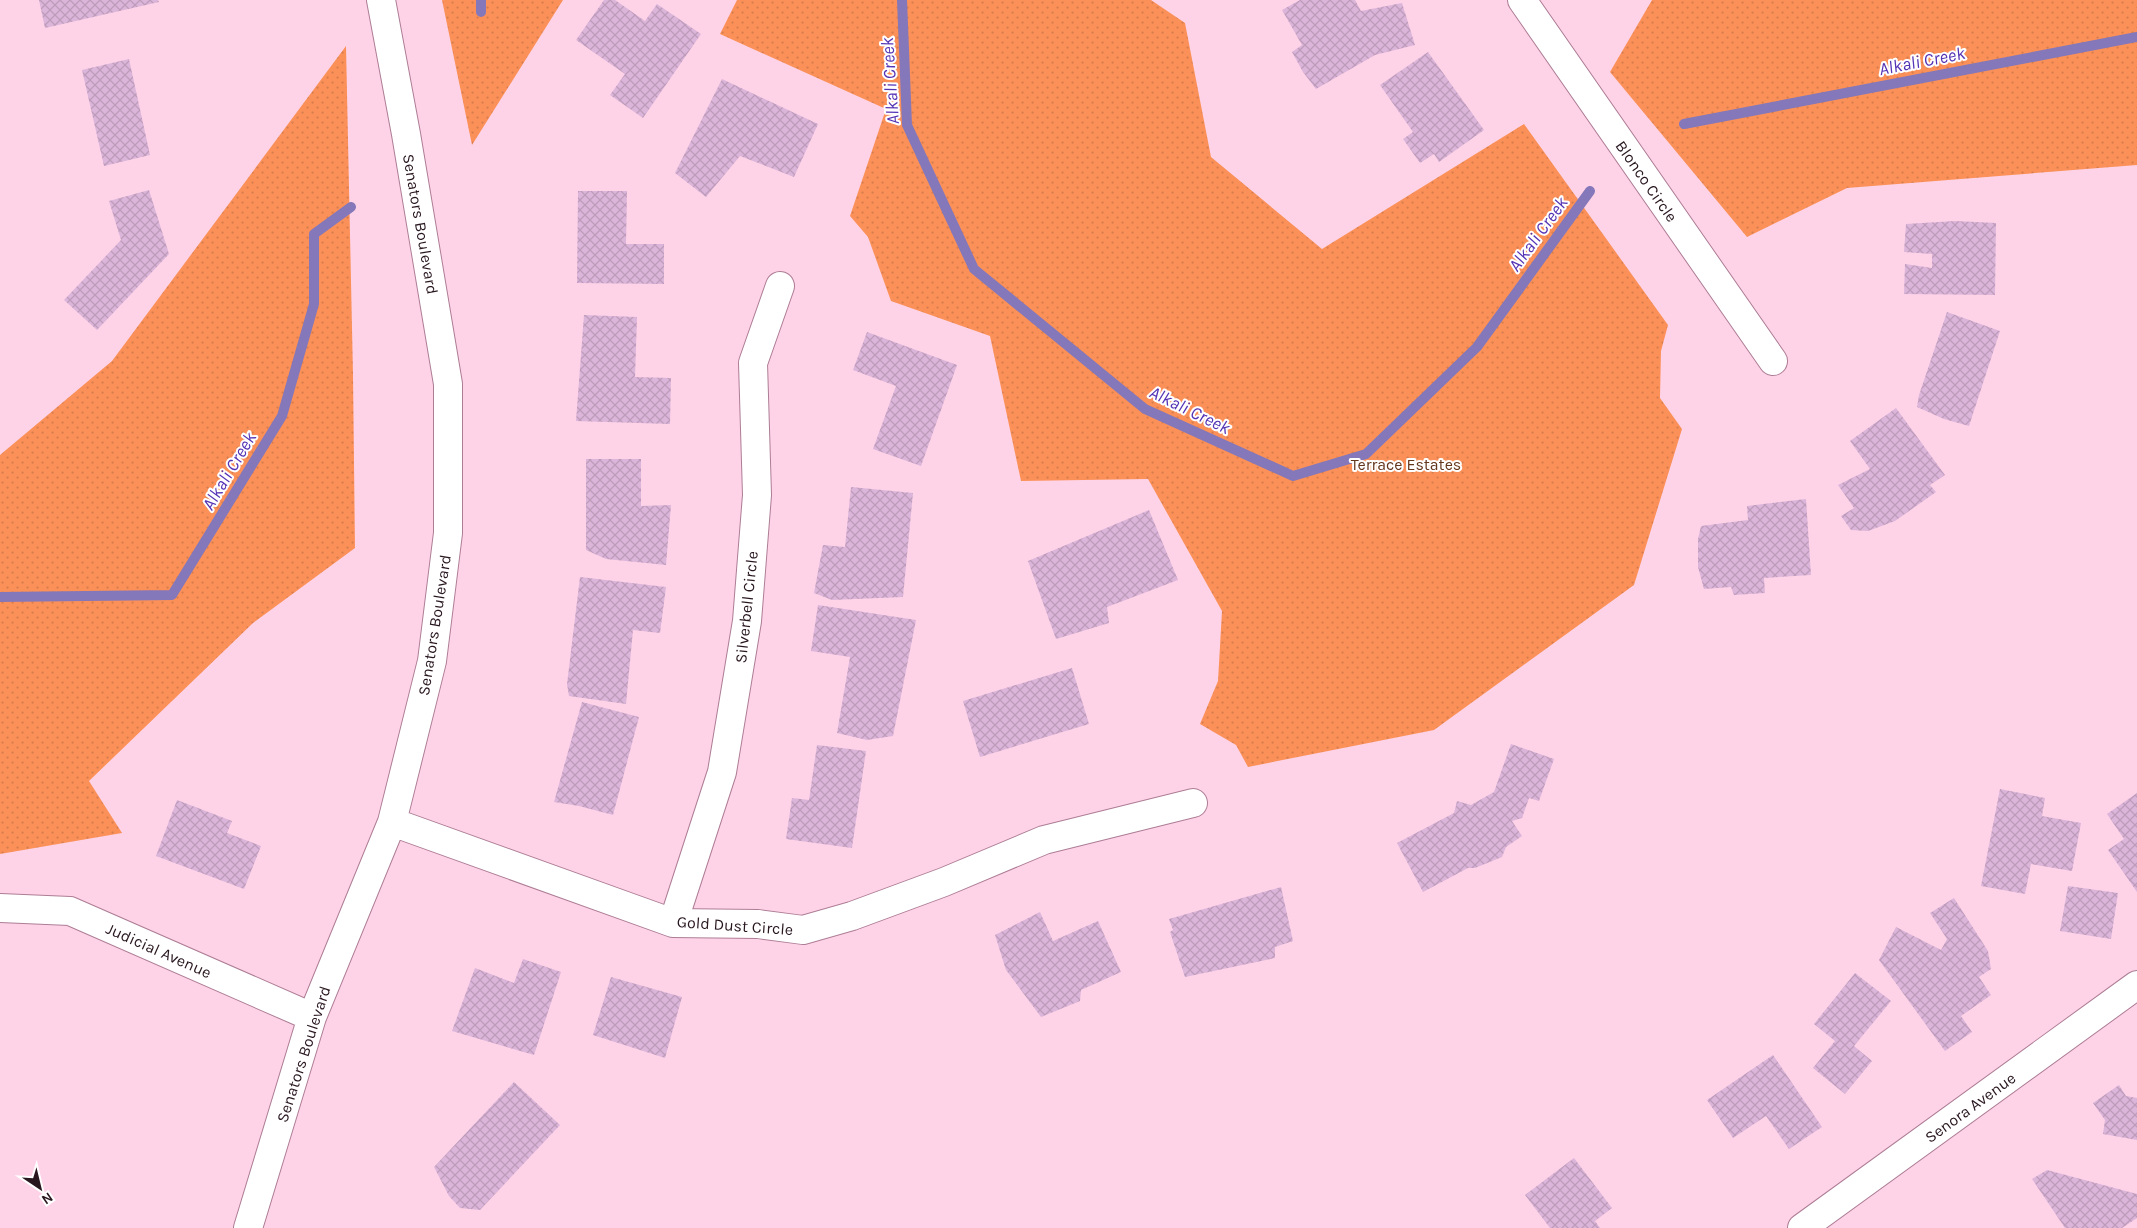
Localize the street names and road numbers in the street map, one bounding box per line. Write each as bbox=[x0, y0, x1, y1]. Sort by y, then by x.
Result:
street label: Blonco Circle bbox=[1612, 137, 1682, 226]
street label: Senators Boulevard bbox=[399, 152, 442, 296]
street label: Silverbell Circle bbox=[731, 550, 762, 664]
street label: Senators Boulevard bbox=[414, 553, 455, 697]
street label: Gold Dust Circle bbox=[676, 912, 794, 939]
street label: Judicial Avenue bbox=[103, 919, 214, 982]
street label: Senators Boulevard bbox=[272, 984, 334, 1125]
street label: Senora Avenue bbox=[1921, 1068, 2019, 1147]

